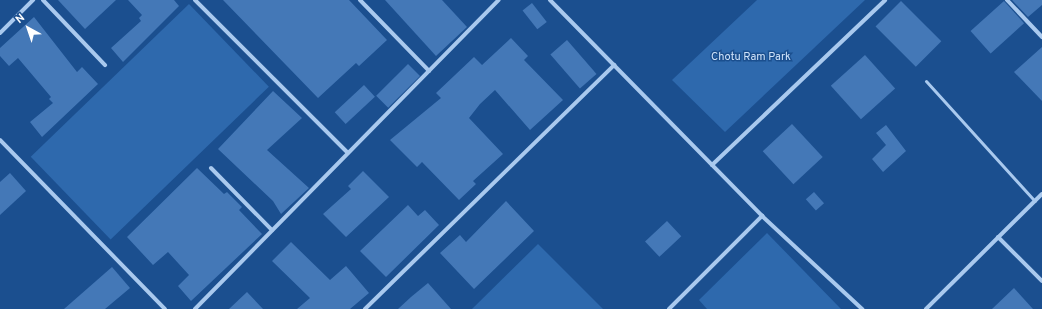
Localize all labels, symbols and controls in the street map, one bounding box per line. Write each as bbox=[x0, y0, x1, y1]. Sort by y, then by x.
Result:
north arrow bbox=[8, 8, 48, 48]
text: N bbox=[13, 11, 28, 27]
park label: Chotu Ram Park bbox=[711, 50, 791, 64]

